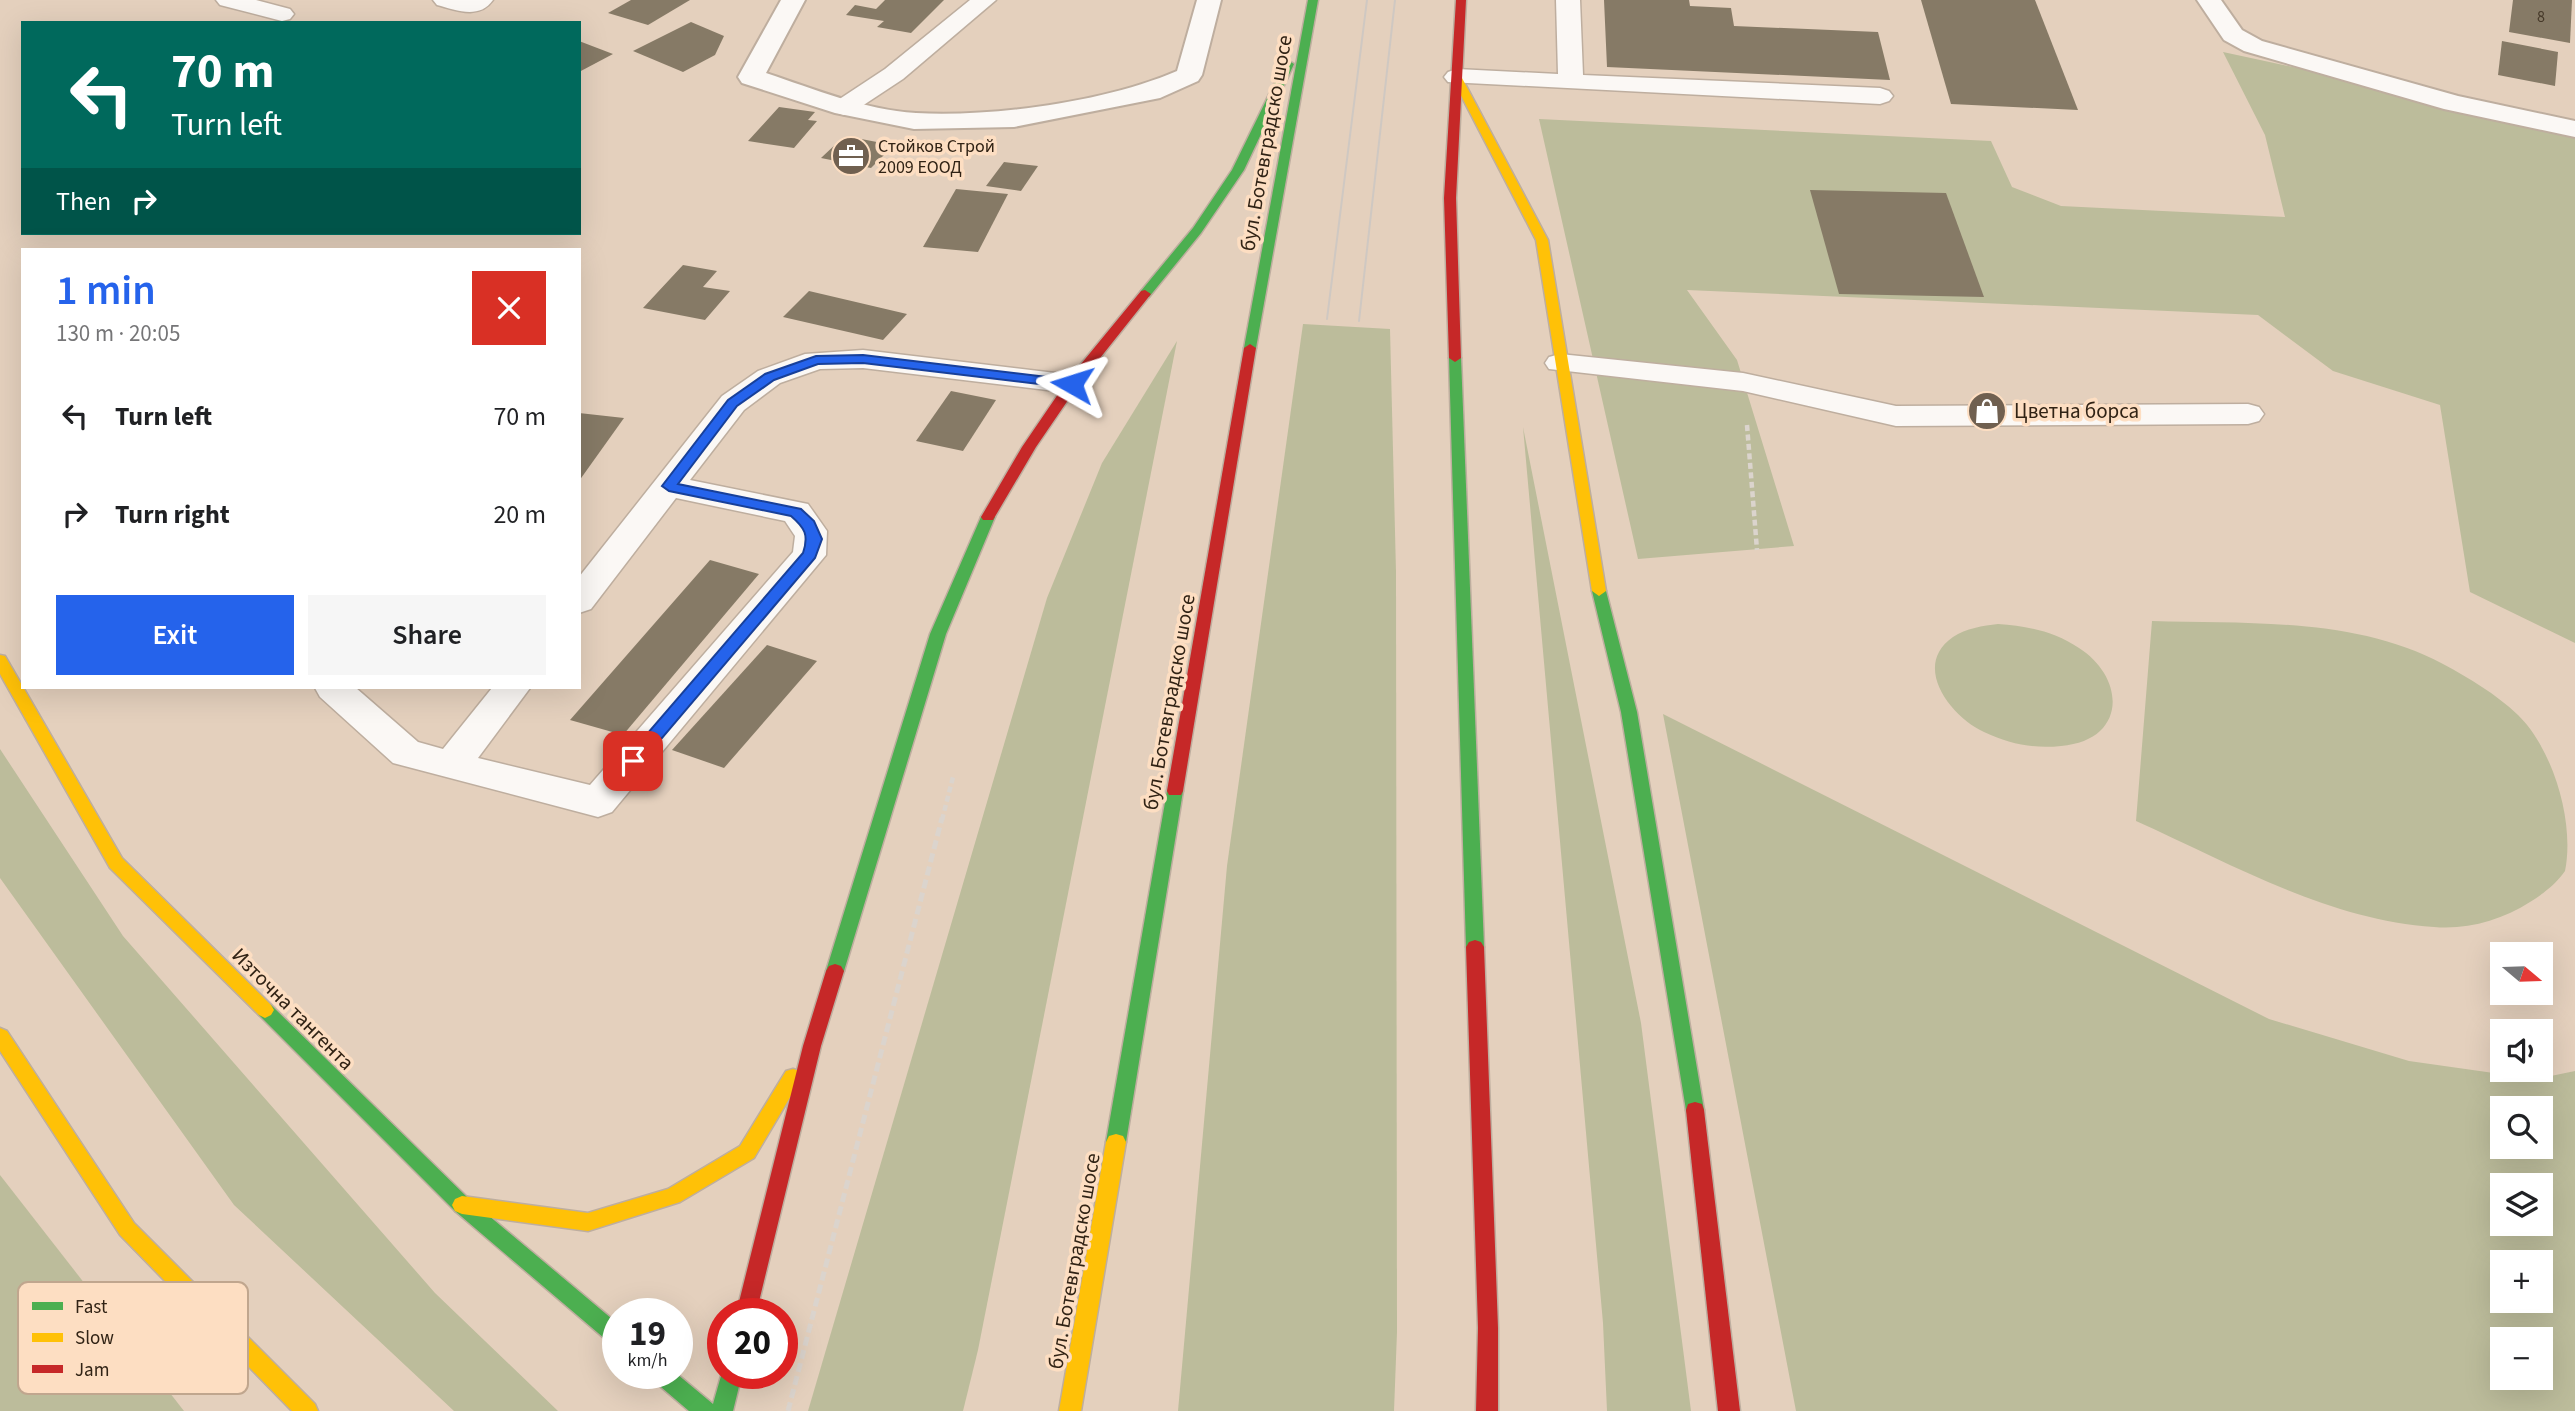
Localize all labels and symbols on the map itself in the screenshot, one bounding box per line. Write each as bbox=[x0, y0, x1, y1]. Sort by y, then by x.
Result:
house number: 8 bbox=[2537, 6, 2545, 28]
street label: бул. Ботевградско шосе bbox=[1232, 33, 1300, 253]
place label: Стойков Строй 2009 ЕООД bbox=[878, 134, 995, 180]
office icon: Стойков Строй 2009 ЕООД bbox=[830, 135, 872, 177]
position arrow bbox=[1035, 347, 1109, 421]
shop icon: Цветна борса bbox=[1966, 390, 2008, 432]
place label: Цветна борса bbox=[2014, 396, 2139, 426]
street label: бул. Ботевградско шосе bbox=[1135, 592, 1203, 812]
pin bbox=[603, 731, 663, 791]
street label: Източна тангента bbox=[225, 941, 361, 1077]
north arrow bbox=[2490, 942, 2553, 1004]
street label: бул. Ботевградско шосе bbox=[1040, 1151, 1108, 1371]
legend bbox=[18, 1282, 248, 1394]
text: Fast bbox=[75, 1294, 108, 1321]
speed limit sign: 20 bbox=[707, 1298, 798, 1389]
text: Slow bbox=[75, 1325, 114, 1352]
text: Jam bbox=[75, 1357, 109, 1384]

